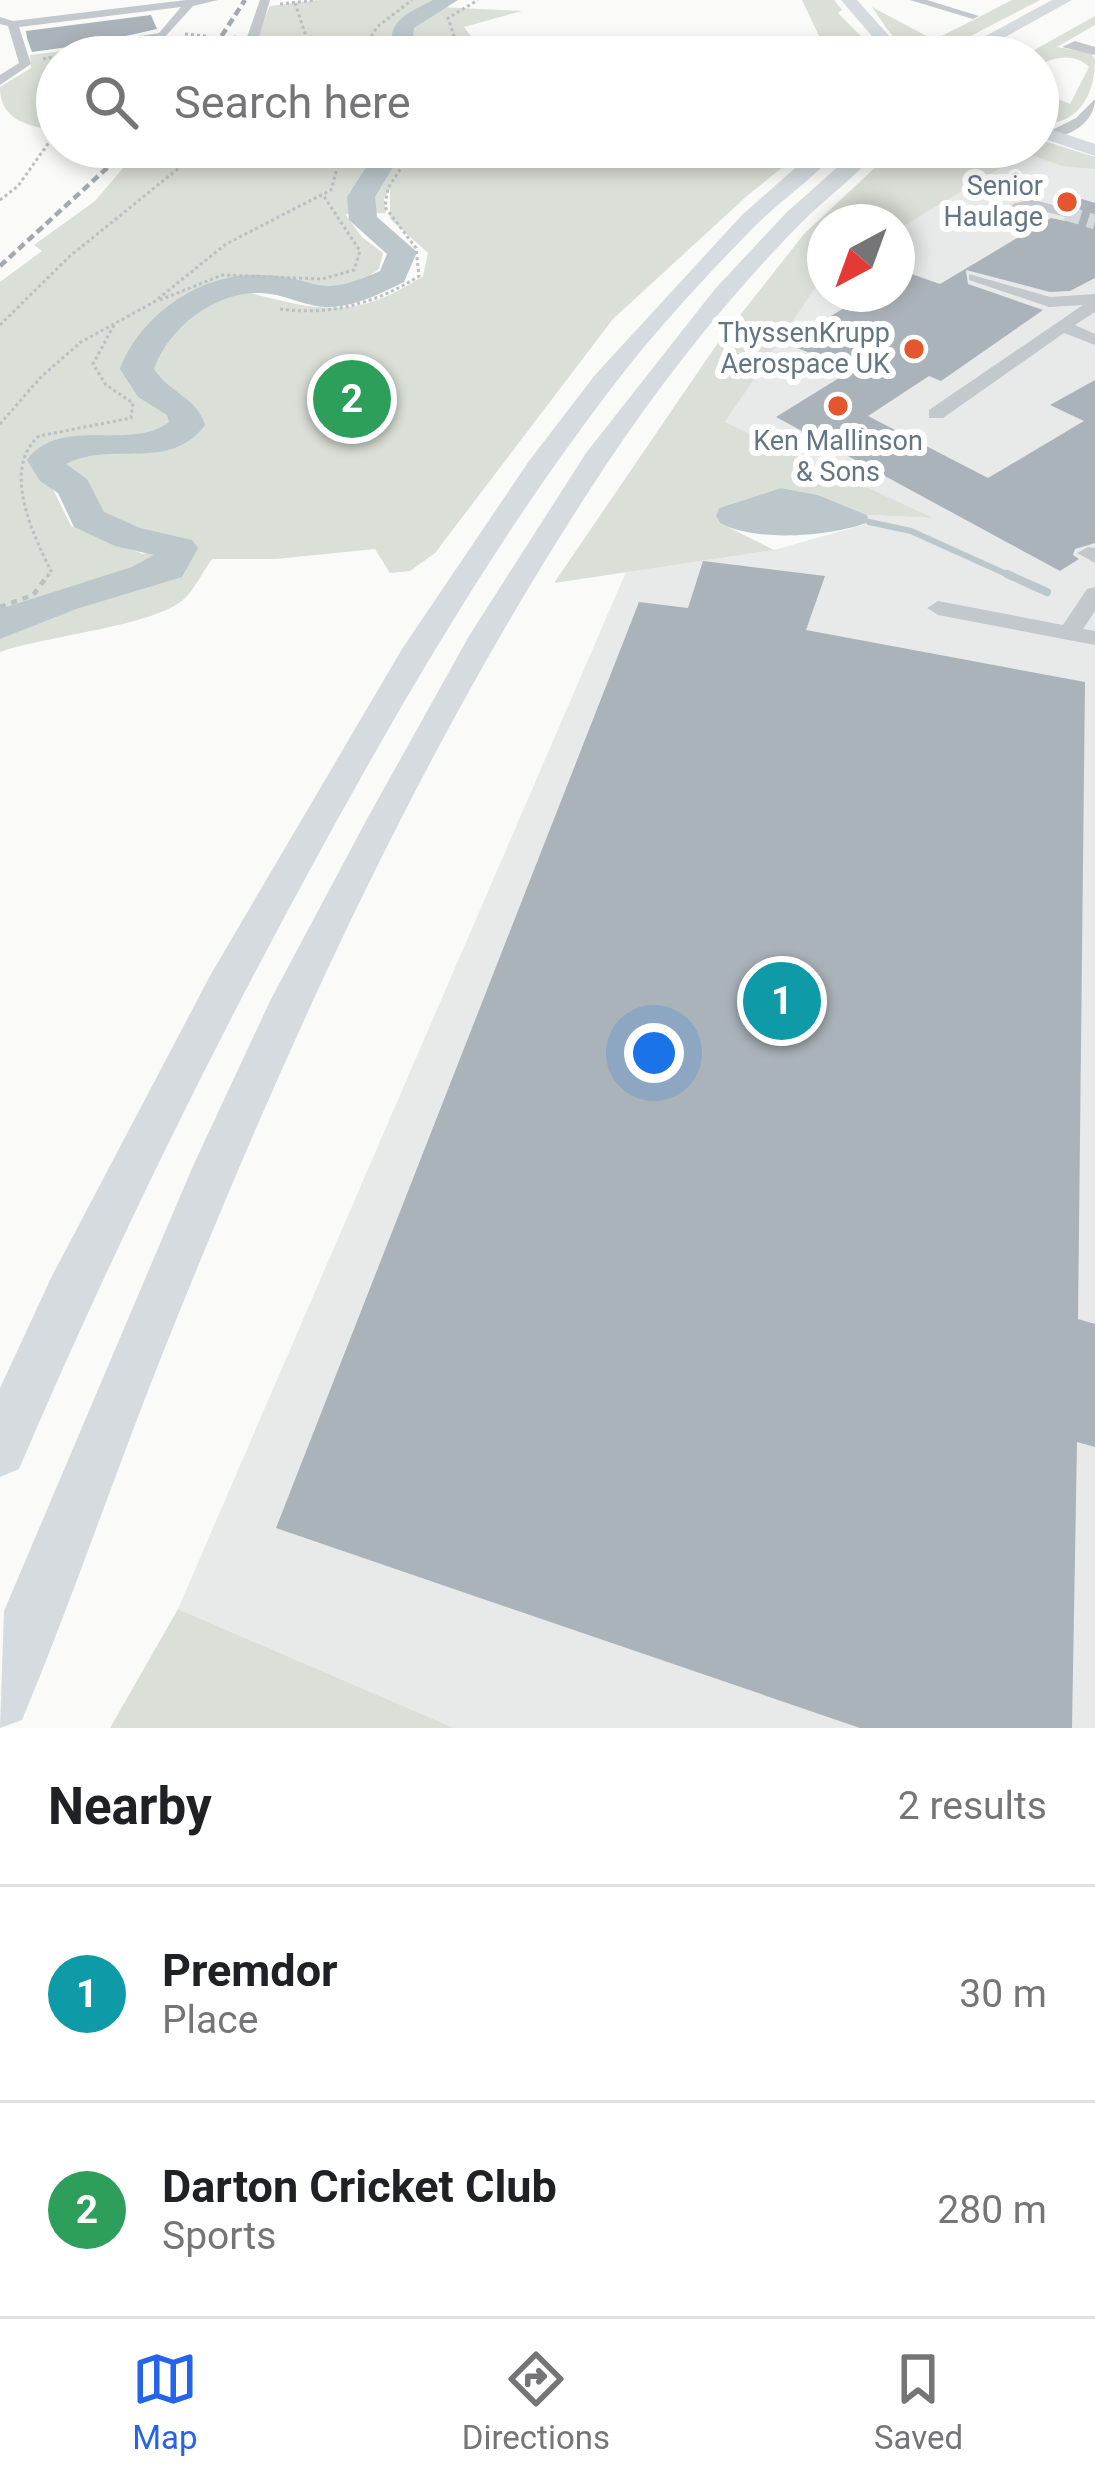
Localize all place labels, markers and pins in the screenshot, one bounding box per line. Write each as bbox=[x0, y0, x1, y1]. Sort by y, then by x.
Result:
place label: Senior Haulage bbox=[943, 170, 1043, 233]
marker: Senior Haulage bbox=[1054, 189, 1080, 215]
place label: ThyssenKrupp Aerospace UK bbox=[718, 317, 890, 380]
marker: ThyssenKrupp Aerospace UK bbox=[901, 336, 927, 362]
pin: 2 bbox=[313, 354, 391, 444]
marker: Ken Mallinson & Sons bbox=[825, 393, 851, 419]
place label: Ken Mallinson & Sons bbox=[753, 425, 923, 488]
pin: 1 bbox=[743, 956, 821, 1046]

